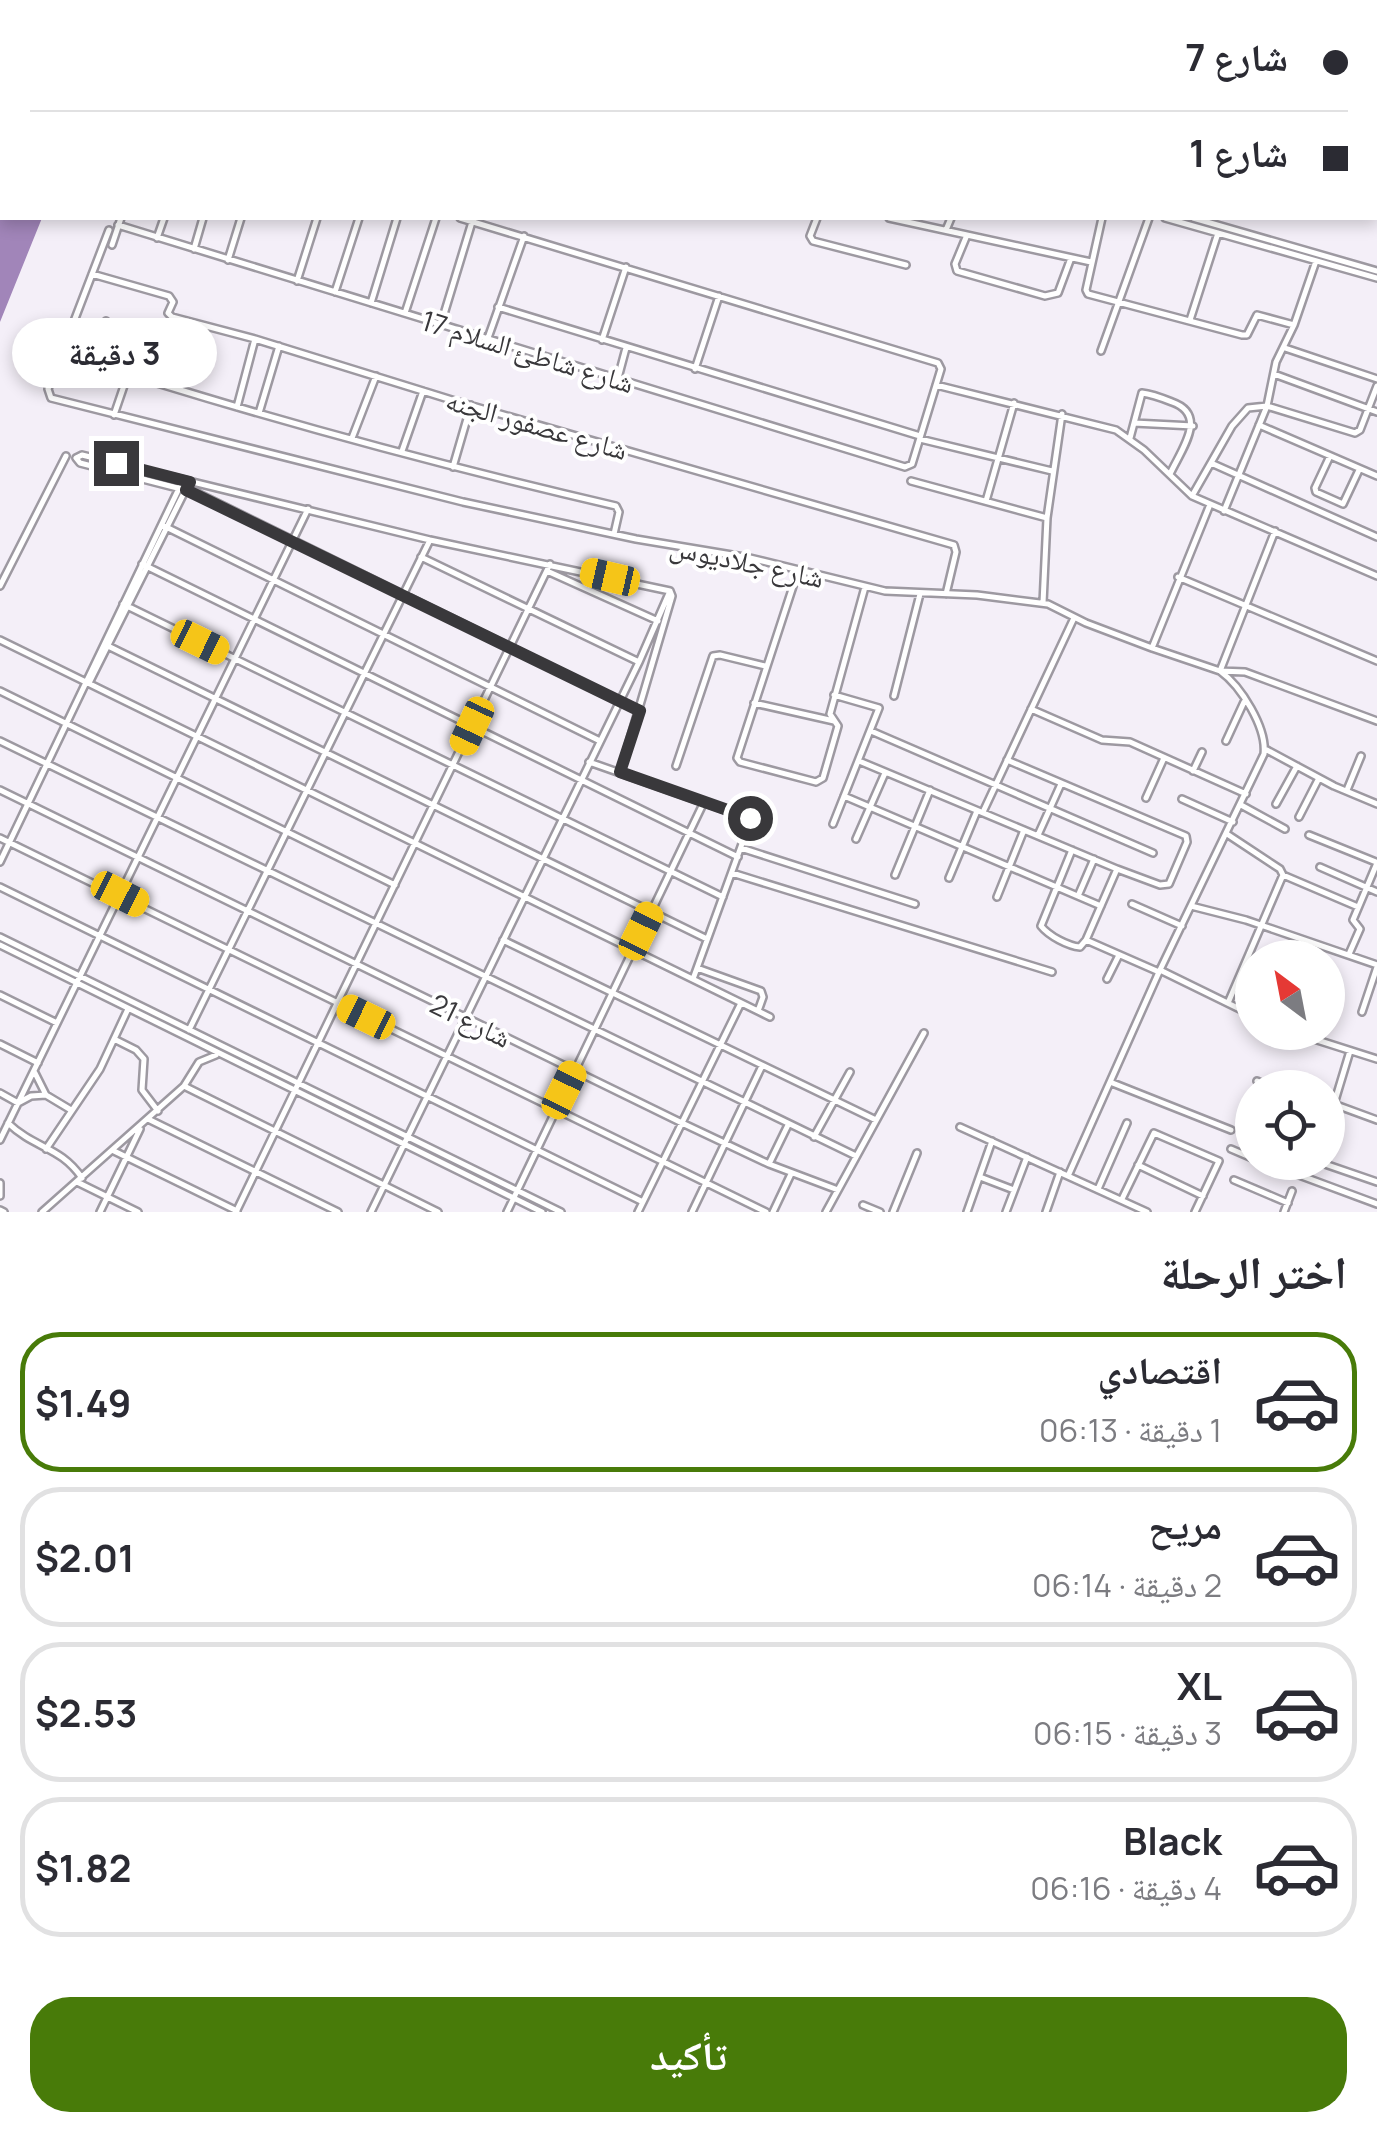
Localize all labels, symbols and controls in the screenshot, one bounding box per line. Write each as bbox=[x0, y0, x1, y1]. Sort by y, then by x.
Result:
text: شارع 7 bbox=[1185, 30, 1288, 82]
text: شارع 1 bbox=[1189, 126, 1288, 178]
street label: شارع شاطئ السلام 17 bbox=[417, 301, 639, 402]
callout: 3 دقيقة bbox=[13, 318, 218, 388]
text: 3 دقيقة bbox=[68, 331, 161, 375]
street label: شارع عصفور الجنه bbox=[442, 380, 632, 468]
route end bbox=[94, 441, 139, 486]
street label: شارع جلاديوس bbox=[667, 526, 827, 596]
car bbox=[577, 556, 643, 598]
car bbox=[166, 615, 234, 669]
car bbox=[446, 692, 498, 760]
route start bbox=[728, 796, 773, 841]
car bbox=[86, 867, 154, 921]
car bbox=[614, 897, 668, 965]
north arrow bbox=[1235, 940, 1345, 1050]
map controls bbox=[1235, 940, 1345, 1180]
street label: شارع 21 bbox=[424, 984, 518, 1056]
car bbox=[332, 990, 400, 1044]
car bbox=[537, 1056, 591, 1124]
button: locate bbox=[1235, 1070, 1345, 1180]
text: اختر الرحلة bbox=[1161, 1241, 1347, 1303]
text: اقتصادي bbox=[1098, 1343, 1222, 1395]
icon: car bbox=[1252, 1357, 1342, 1447]
text: $1.49 bbox=[35, 1376, 131, 1428]
text: 1 دقيقة · 06:13 bbox=[1039, 1408, 1222, 1452]
text: مريح bbox=[1148, 1498, 1222, 1550]
icon: car bbox=[1252, 1512, 1342, 1602]
text: $2.01 bbox=[35, 1531, 135, 1583]
text: 2 دقيقة · 06:14 bbox=[1032, 1563, 1222, 1607]
text: XL bbox=[1177, 1659, 1222, 1711]
icon: car bbox=[1252, 1667, 1342, 1757]
text: $2.53 bbox=[35, 1686, 137, 1738]
text: 3 دقيقة · 06:15 bbox=[1033, 1711, 1222, 1755]
text: Black bbox=[1123, 1814, 1222, 1866]
icon: car bbox=[1252, 1822, 1342, 1912]
text: $1.82 bbox=[35, 1841, 131, 1893]
text: 4 دقيقة · 06:16 bbox=[1030, 1866, 1222, 1910]
button: تأكيد bbox=[30, 1997, 1347, 2112]

